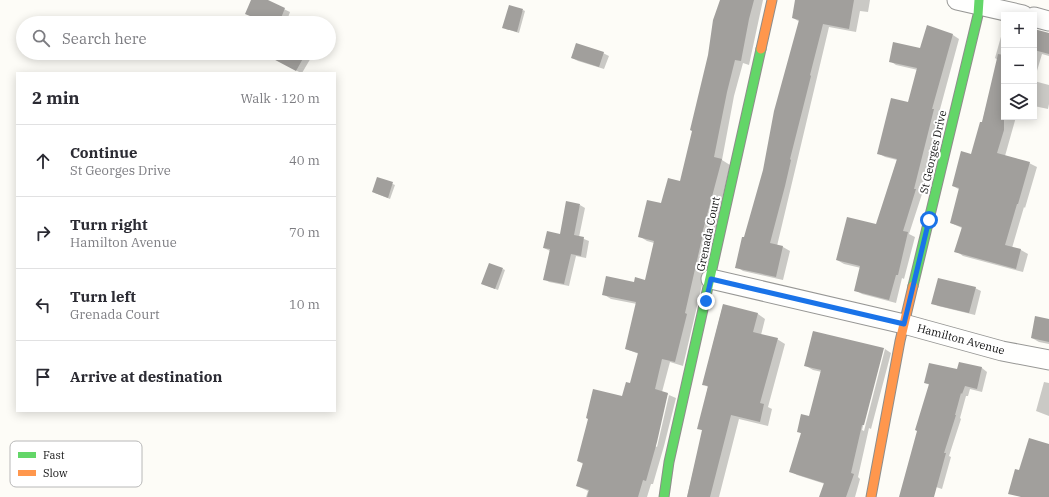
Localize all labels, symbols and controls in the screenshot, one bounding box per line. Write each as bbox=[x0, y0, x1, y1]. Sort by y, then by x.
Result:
map controls bbox=[1001, 12, 1037, 120]
button: + bbox=[1001, 12, 1037, 48]
search box bbox=[16, 16, 336, 60]
icon: search bbox=[30, 27, 52, 49]
text: Search here bbox=[62, 29, 147, 48]
button: − bbox=[1001, 48, 1037, 84]
button: layers bbox=[1001, 84, 1037, 120]
text: 2 min bbox=[32, 87, 80, 109]
text: Walk · 120 m bbox=[241, 90, 320, 107]
street label: St Georges Drive bbox=[917, 109, 949, 195]
text: Continue bbox=[70, 143, 137, 162]
icon: ahead bbox=[32, 150, 54, 172]
text: 40 m bbox=[289, 152, 320, 169]
text: St Georges Drive bbox=[70, 162, 171, 179]
street label: Grenada Court bbox=[693, 195, 723, 273]
route start bbox=[920, 211, 938, 229]
text: Turn right bbox=[70, 215, 148, 234]
icon: right bbox=[32, 222, 54, 244]
text: 70 m bbox=[289, 224, 320, 241]
text: Hamilton Avenue bbox=[70, 234, 177, 251]
text: Turn left bbox=[70, 287, 136, 306]
route end bbox=[697, 292, 715, 310]
icon: left bbox=[32, 294, 54, 316]
text: 10 m bbox=[289, 296, 320, 313]
text: Grenada Court bbox=[70, 306, 160, 323]
street label: Hamilton Avenue bbox=[916, 321, 1006, 357]
icon: arrive bbox=[32, 366, 54, 388]
text: Arrive at destination bbox=[70, 367, 222, 386]
legend bbox=[10, 441, 142, 487]
text: Fast bbox=[43, 448, 65, 462]
text: Slow bbox=[43, 466, 68, 480]

